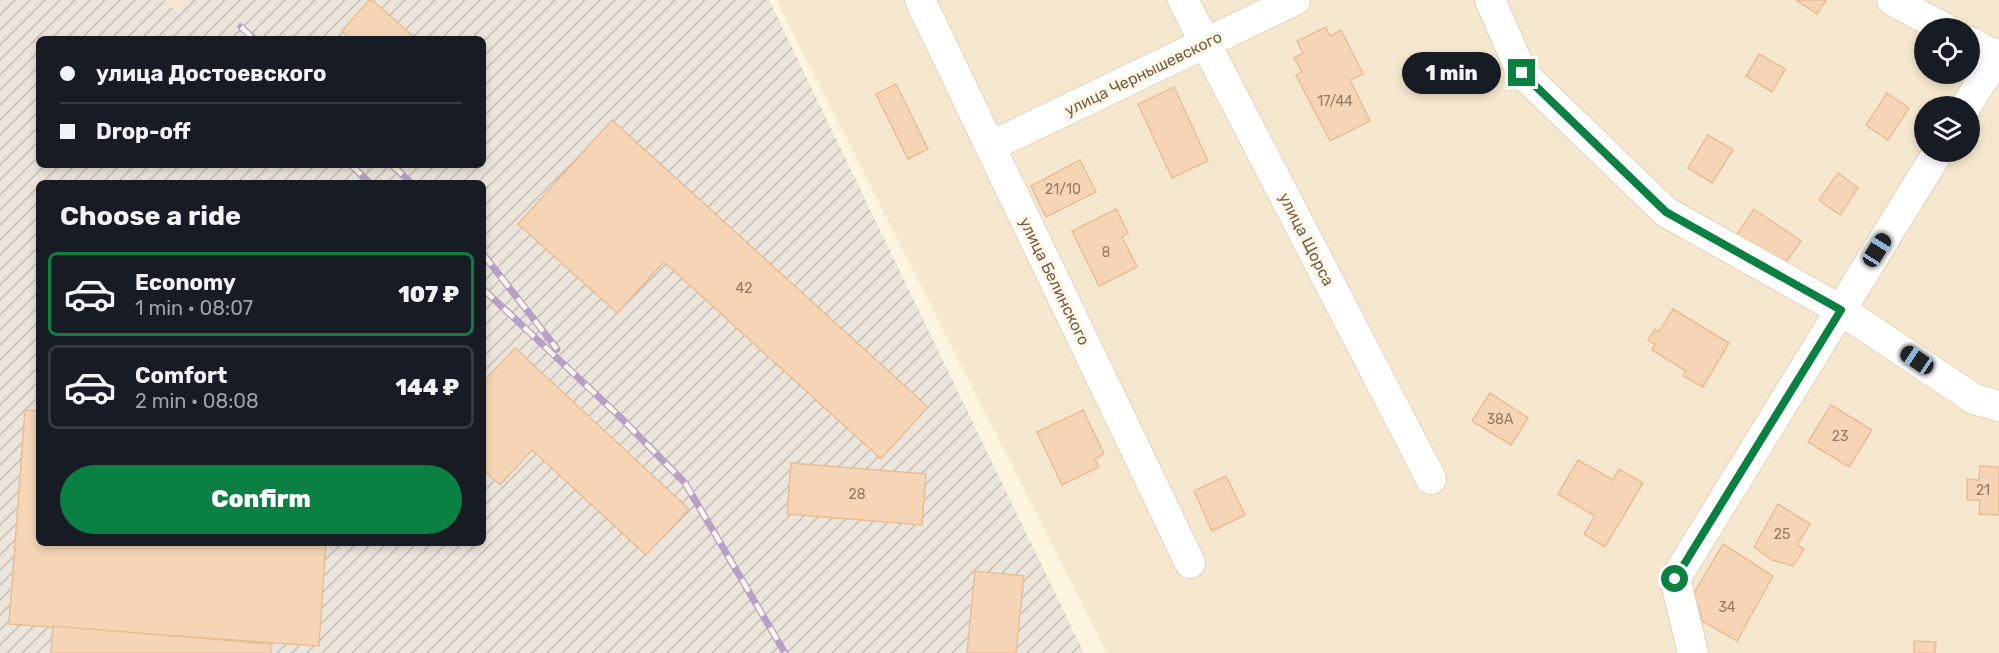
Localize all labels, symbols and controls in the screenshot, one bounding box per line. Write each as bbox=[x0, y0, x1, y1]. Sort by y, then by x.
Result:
map controls bbox=[1914, 18, 1980, 162]
button: locate bbox=[1914, 18, 1980, 84]
street label: улица Чернышевского bbox=[1061, 27, 1225, 120]
callout: 1 min bbox=[1402, 52, 1501, 94]
route end bbox=[1508, 59, 1535, 86]
text: улица Достоевского bbox=[96, 60, 326, 87]
text: 1 min bbox=[1425, 61, 1478, 85]
house number: 17/44 bbox=[1317, 93, 1353, 110]
button: layers bbox=[1914, 96, 1980, 162]
text: Drop-off bbox=[96, 118, 191, 145]
house number: 21/10 bbox=[1045, 181, 1081, 198]
street label: улица Щорса bbox=[1275, 190, 1338, 289]
text: Choose a ride bbox=[60, 200, 241, 232]
street label: улица Белинского bbox=[1015, 214, 1094, 348]
car bbox=[1860, 230, 1894, 270]
house number: 8 bbox=[1102, 244, 1111, 261]
icon: car bbox=[63, 267, 117, 321]
text: Economy bbox=[135, 269, 236, 296]
house number: 42 bbox=[736, 280, 752, 297]
text: 107 ₽ bbox=[398, 281, 459, 308]
text: 1 min · 08:07 bbox=[135, 296, 253, 320]
car bbox=[1897, 342, 1937, 378]
icon: car bbox=[63, 360, 117, 414]
text: Comfort bbox=[135, 362, 227, 389]
text: 144 ₽ bbox=[395, 374, 459, 401]
text: 2 min · 08:08 bbox=[135, 389, 259, 413]
house number: 38А bbox=[1487, 411, 1514, 428]
house number: 23 bbox=[1832, 428, 1848, 445]
button: Confirm bbox=[60, 465, 462, 534]
house number: 21 bbox=[1976, 482, 1990, 499]
house number: 28 bbox=[848, 486, 866, 503]
house number: 25 bbox=[1774, 526, 1790, 543]
route start bbox=[1661, 565, 1688, 592]
house number: 34 bbox=[1718, 599, 1736, 616]

